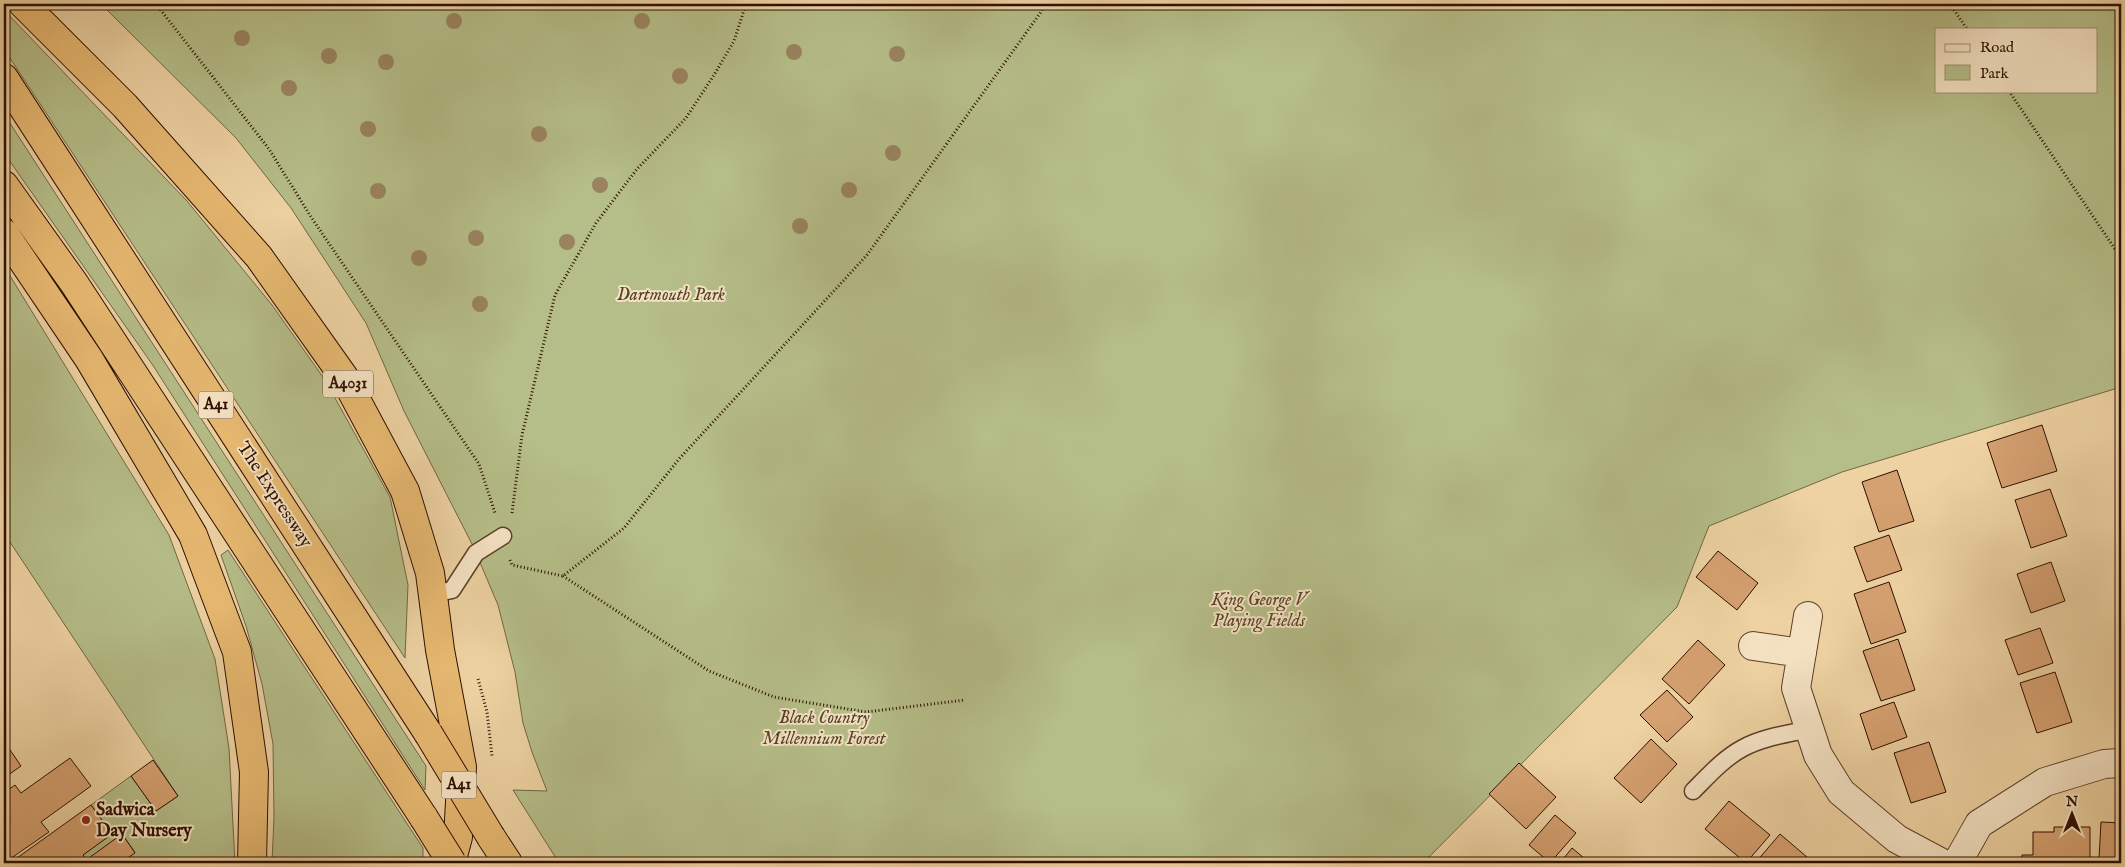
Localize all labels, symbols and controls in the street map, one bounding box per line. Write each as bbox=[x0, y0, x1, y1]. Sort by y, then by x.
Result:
legend bbox=[1935, 28, 2098, 92]
text: Road bbox=[1980, 38, 2015, 57]
text: Park bbox=[1980, 64, 2010, 83]
park label: Dartmouth Park bbox=[617, 284, 725, 307]
road number: A4031 bbox=[323, 370, 373, 398]
road number: A41 bbox=[198, 392, 234, 418]
street label: The Expressway bbox=[231, 438, 317, 552]
park label: King George V Playing Fields bbox=[1210, 589, 1310, 633]
park label: Black Country Millennium Forest bbox=[762, 707, 887, 751]
road number: A41 bbox=[442, 772, 476, 798]
north arrow bbox=[2048, 790, 2098, 840]
text: N bbox=[2065, 793, 2078, 811]
place label: Sadwica Day Nursery bbox=[96, 799, 193, 843]
marker: Sadwica Day Nursery bbox=[80, 814, 92, 826]

